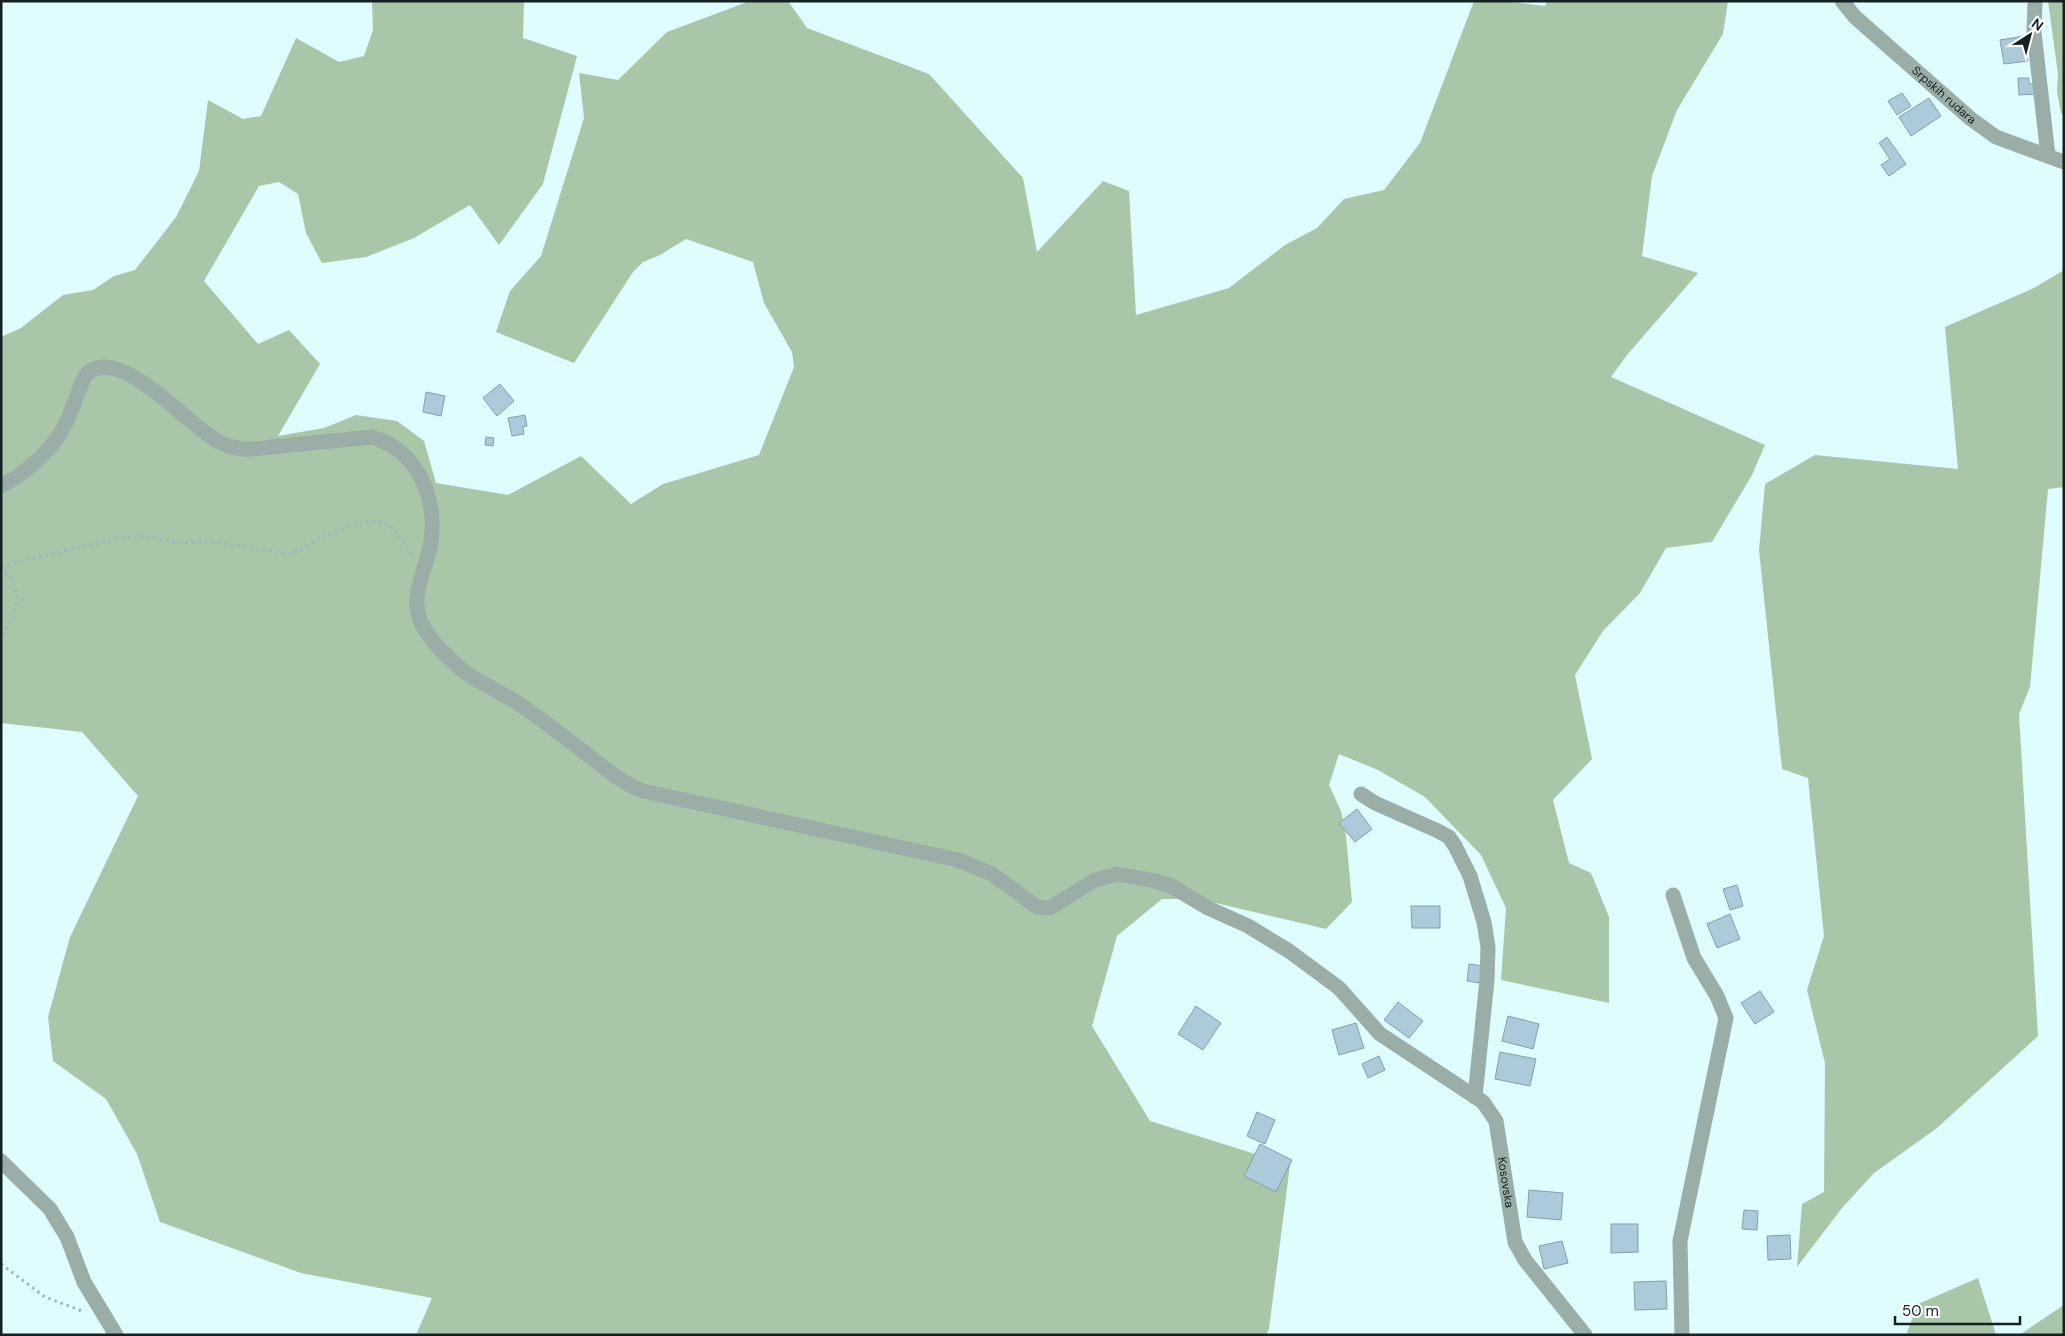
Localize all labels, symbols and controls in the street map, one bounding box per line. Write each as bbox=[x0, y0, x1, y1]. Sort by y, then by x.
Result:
north arrow bbox=[2005, 10, 2055, 60]
text: N bbox=[2028, 14, 2047, 35]
street label: Srpskih rudara bbox=[1908, 63, 1979, 128]
street label: Kosovska bbox=[1494, 1156, 1518, 1209]
scale bar bbox=[1895, 1294, 2020, 1326]
text: 50 m bbox=[1902, 1301, 1939, 1321]

